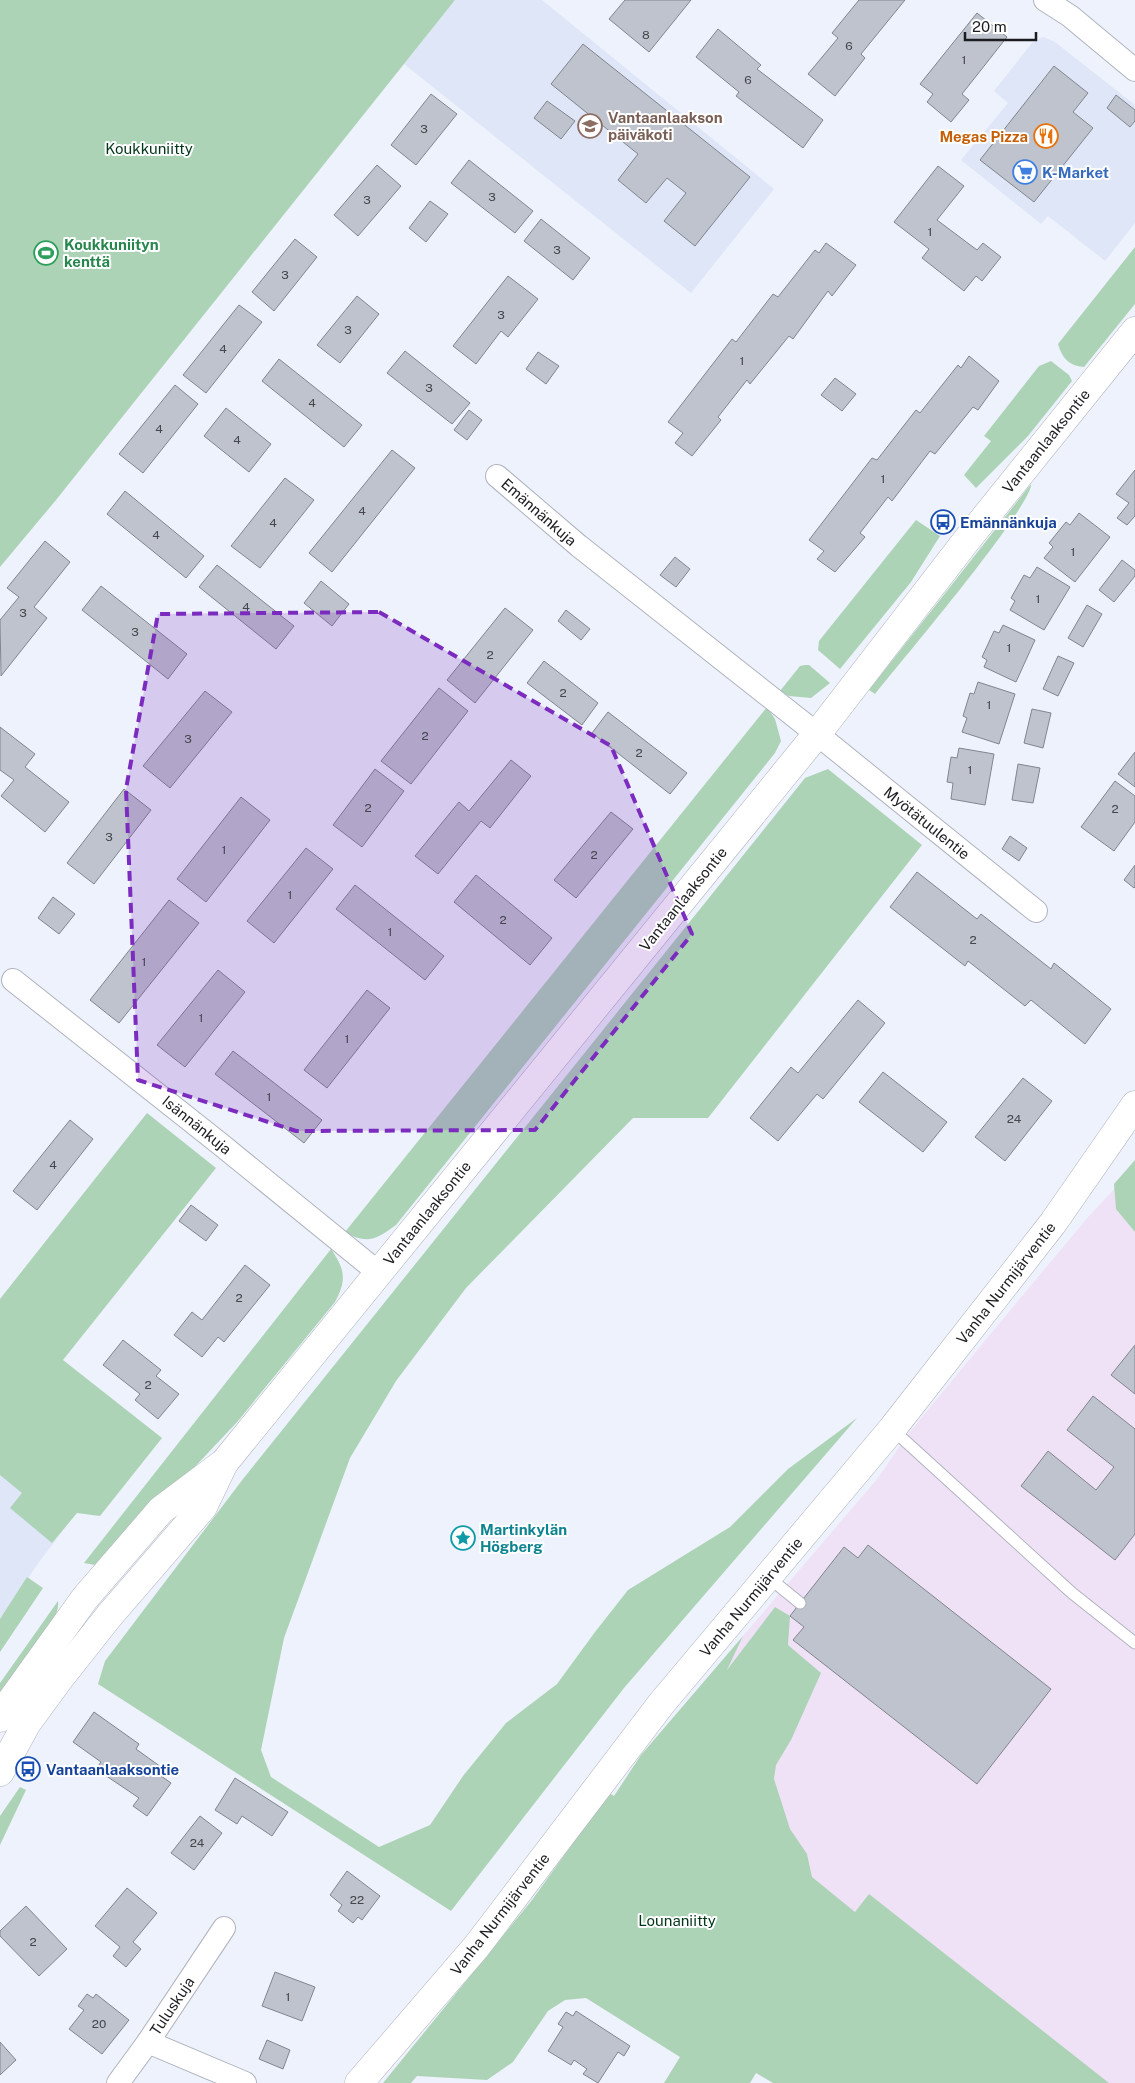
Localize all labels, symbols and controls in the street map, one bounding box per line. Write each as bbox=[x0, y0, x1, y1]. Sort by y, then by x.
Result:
scale bar bbox=[965, 10, 1036, 42]
text: 20 m bbox=[972, 18, 1007, 35]
house number: 8 bbox=[642, 28, 650, 42]
house number: 6 bbox=[845, 39, 853, 53]
house number: 1 bbox=[962, 53, 966, 67]
house number: 6 bbox=[744, 73, 752, 87]
place label: Vantaanlaakson päiväkoti bbox=[608, 109, 723, 143]
school or university icon: Vantaanlaakson päiväkoti bbox=[577, 113, 603, 139]
house number: 3 bbox=[420, 122, 428, 136]
restaurant icon: Megas Pizza bbox=[1033, 123, 1059, 149]
place label: Megas Pizza bbox=[940, 128, 1028, 145]
park label: Koukkuniitty bbox=[105, 140, 193, 157]
supermarket icon: K-Market bbox=[1012, 159, 1038, 185]
place label: K-Market bbox=[1042, 164, 1109, 181]
house number: 3 bbox=[488, 190, 496, 204]
house number: 3 bbox=[363, 193, 371, 207]
house number: 1 bbox=[928, 225, 932, 239]
place label: Koukkuniityn kenttä bbox=[64, 236, 159, 270]
sports icon: Koukkuniityn kenttä bbox=[33, 240, 59, 266]
house number: 3 bbox=[553, 243, 561, 257]
house number: 3 bbox=[281, 268, 289, 282]
house number: 3 bbox=[497, 308, 505, 322]
house number: 3 bbox=[344, 323, 352, 337]
house number: 4 bbox=[219, 342, 227, 356]
house number: 1 bbox=[740, 354, 744, 368]
house number: 3 bbox=[425, 381, 433, 395]
street label: Vantaanlaaksontie bbox=[999, 386, 1093, 496]
house number: 4 bbox=[308, 396, 316, 410]
house number: 4 bbox=[155, 422, 163, 436]
house number: 4 bbox=[233, 433, 241, 447]
house number: 1 bbox=[881, 472, 885, 486]
street label: Emännänkuja bbox=[498, 475, 580, 549]
house number: 4 bbox=[358, 504, 366, 518]
bus stop icon: Emännänkuja bbox=[930, 509, 956, 535]
place label: Emännänkuja bbox=[960, 514, 1057, 531]
house number: 4 bbox=[269, 516, 277, 530]
house number: 4 bbox=[152, 528, 160, 542]
house number: 1 bbox=[1071, 545, 1075, 559]
house number: 1 bbox=[1036, 592, 1040, 606]
house number: 4 bbox=[242, 600, 250, 614]
house number: 3 bbox=[19, 606, 27, 620]
house number: 3 bbox=[131, 625, 139, 639]
house number: 1 bbox=[1007, 641, 1011, 655]
house number: 2 bbox=[486, 648, 494, 662]
house number: 2 bbox=[559, 686, 567, 700]
house number: 1 bbox=[987, 698, 991, 712]
house number: 2 bbox=[421, 729, 429, 743]
house number: 3 bbox=[184, 732, 192, 746]
house number: 2 bbox=[635, 746, 643, 760]
house number: 1 bbox=[968, 763, 972, 777]
street label: Myötätuulentie bbox=[881, 783, 973, 863]
house number: 2 bbox=[364, 801, 372, 815]
house number: 2 bbox=[1111, 802, 1119, 816]
house number: 3 bbox=[105, 830, 113, 844]
house number: 1 bbox=[222, 843, 226, 857]
street label: Vantaanlaaksontie bbox=[636, 844, 730, 954]
house number: 2 bbox=[590, 848, 598, 862]
house number: 1 bbox=[288, 888, 292, 902]
house number: 2 bbox=[499, 913, 507, 927]
house number: 1 bbox=[388, 925, 392, 939]
house number: 2 bbox=[969, 933, 977, 947]
house number: 1 bbox=[142, 955, 146, 969]
house number: 1 bbox=[199, 1011, 203, 1025]
house number: 1 bbox=[345, 1032, 349, 1046]
house number: 1 bbox=[267, 1090, 271, 1104]
street label: Isännänkuja bbox=[159, 1092, 235, 1158]
house number: 24 bbox=[1007, 1112, 1022, 1126]
house number: 4 bbox=[49, 1158, 57, 1172]
street label: Vantaanlaaksontie bbox=[380, 1158, 474, 1268]
street label: Vanha Nurmijärventie bbox=[953, 1219, 1059, 1347]
house number: 2 bbox=[235, 1291, 243, 1305]
house number: 2 bbox=[144, 1378, 152, 1392]
place label: Martinkylän Högberg bbox=[480, 1521, 567, 1555]
place icon: Martinkylän Högberg bbox=[450, 1525, 476, 1551]
street label: Vanha Nurmijärventie bbox=[696, 1534, 806, 1660]
bus stop icon: Vantaanlaaksontie bbox=[15, 1756, 41, 1782]
place label: Vantaanlaaksontie bbox=[46, 1761, 179, 1778]
house number: 24 bbox=[190, 1836, 205, 1850]
street label: Vanha Nurmijärventie bbox=[447, 1850, 553, 1978]
house number: 22 bbox=[350, 1893, 364, 1907]
park label: Lounaniitty bbox=[638, 1912, 716, 1929]
house number: 2 bbox=[29, 1935, 37, 1949]
street label: Tuluskuja bbox=[146, 1974, 198, 2038]
house number: 1 bbox=[286, 1990, 290, 2004]
house number: 20 bbox=[92, 2017, 106, 2031]

